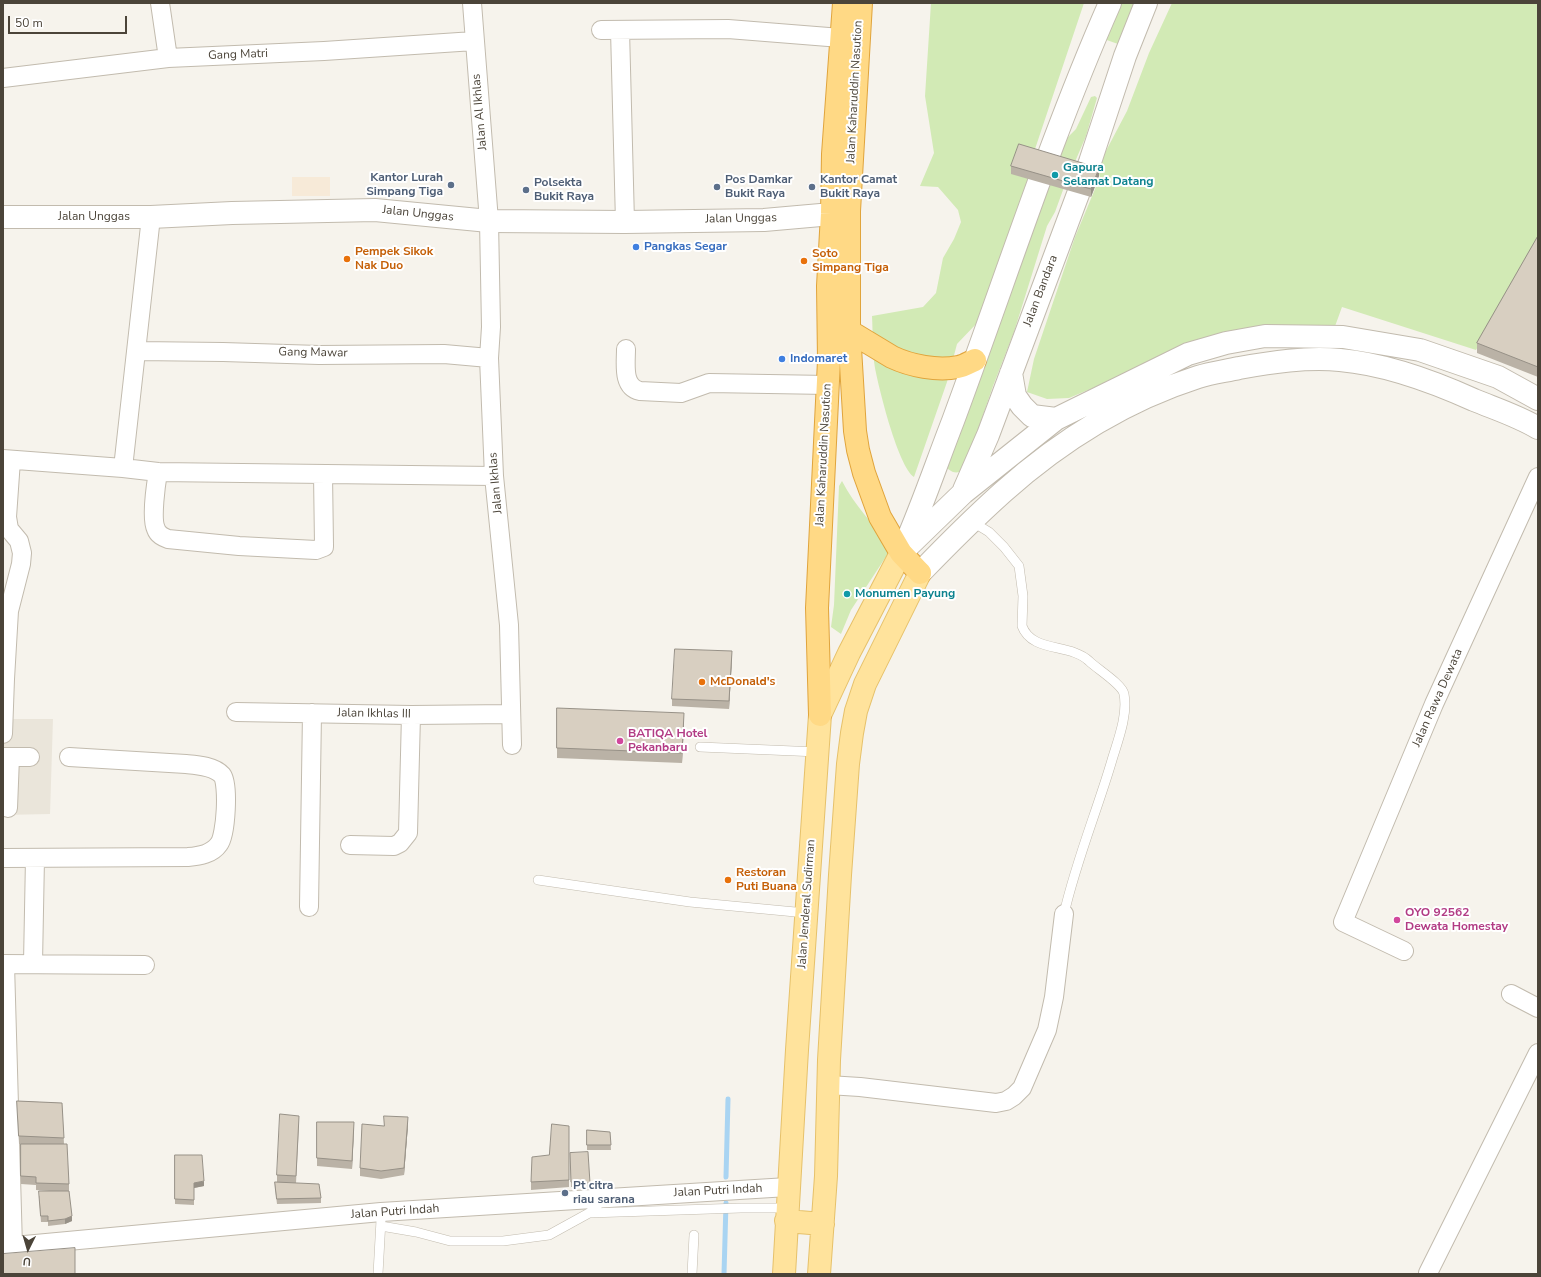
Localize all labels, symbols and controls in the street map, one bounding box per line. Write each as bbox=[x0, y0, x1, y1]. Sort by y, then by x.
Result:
scale bar bbox=[10, 8, 129, 34]
text: 50 m bbox=[15, 15, 43, 31]
street label: Jalan Kaharuddin Nasution bbox=[844, 20, 866, 164]
street label: Gang Matri bbox=[208, 47, 268, 63]
street label: Jalan Al Ikhlas bbox=[469, 73, 491, 151]
place label: Gapura Selamat Datang bbox=[1063, 161, 1154, 189]
marker: Gapura Selamat Datang bbox=[1050, 170, 1060, 180]
place label: Kantor Lurah Simpang Tiga bbox=[366, 171, 443, 199]
place label: Pos Damkar Bukit Raya bbox=[725, 173, 792, 201]
place label: Kantor Camat Bukit Raya bbox=[820, 173, 897, 201]
place label: Polsekta Bukit Raya bbox=[534, 176, 594, 204]
marker: Kantor Lurah Simpang Tiga bbox=[446, 180, 456, 190]
marker: Pos Damkar Bukit Raya bbox=[712, 182, 722, 192]
marker: Kantor Camat Bukit Raya bbox=[807, 182, 817, 192]
marker: Polsekta Bukit Raya bbox=[521, 185, 531, 195]
street label: Jalan Unggas bbox=[382, 203, 454, 225]
street label: Jalan Unggas bbox=[58, 210, 130, 224]
street label: Jalan Unggas bbox=[705, 211, 777, 227]
place label: Pangkas Segar bbox=[644, 240, 727, 254]
marker: Pangkas Segar bbox=[631, 242, 641, 252]
place label: Pempek Sikok Nak Duo bbox=[355, 245, 433, 273]
place label: Soto Simpang Tiga bbox=[812, 247, 889, 275]
street label: Jalan Bandara bbox=[1021, 253, 1061, 329]
marker: Pempek Sikok Nak Duo bbox=[342, 254, 352, 264]
marker: Soto Simpang Tiga bbox=[799, 256, 809, 266]
street label: Gang Mawar bbox=[278, 345, 348, 361]
place label: Indomaret bbox=[790, 352, 847, 366]
marker: Indomaret bbox=[777, 354, 787, 364]
street label: Jalan Kaharuddin Nasution bbox=[813, 383, 835, 527]
street label: Jalan Ikhlas bbox=[486, 452, 506, 514]
place label: Monumen Payung bbox=[855, 587, 955, 601]
marker: Monumen Payung bbox=[842, 589, 852, 599]
street label: Jalan Rawa Dewata bbox=[1410, 647, 1466, 749]
place label: McDonald's bbox=[710, 675, 775, 689]
marker: McDonald's bbox=[697, 677, 707, 687]
street label: Jalan Ikhlas III bbox=[337, 706, 411, 722]
place label: BATIQA Hotel Pekanbaru bbox=[628, 727, 707, 755]
marker: BATIQA Hotel Pekanbaru bbox=[615, 736, 625, 746]
street label: Jalan Jenderal Sudirman bbox=[795, 839, 819, 969]
place label: Restoran Puti Buana bbox=[736, 866, 797, 894]
marker: Restoran Puti Buana bbox=[723, 875, 733, 885]
place label: OYO 92562 Dewata Homestay bbox=[1405, 906, 1508, 934]
marker: OYO 92562 Dewata Homestay bbox=[1392, 915, 1402, 925]
place label: Pt citra riau sarana bbox=[573, 1179, 635, 1207]
street label: Jalan Putri Indah bbox=[673, 1181, 763, 1201]
marker: Pt citra riau sarana bbox=[560, 1188, 570, 1198]
street label: Jalan Putri Indah bbox=[350, 1202, 440, 1222]
north arrow bbox=[8, 1229, 48, 1269]
text: U bbox=[22, 1254, 32, 1269]

